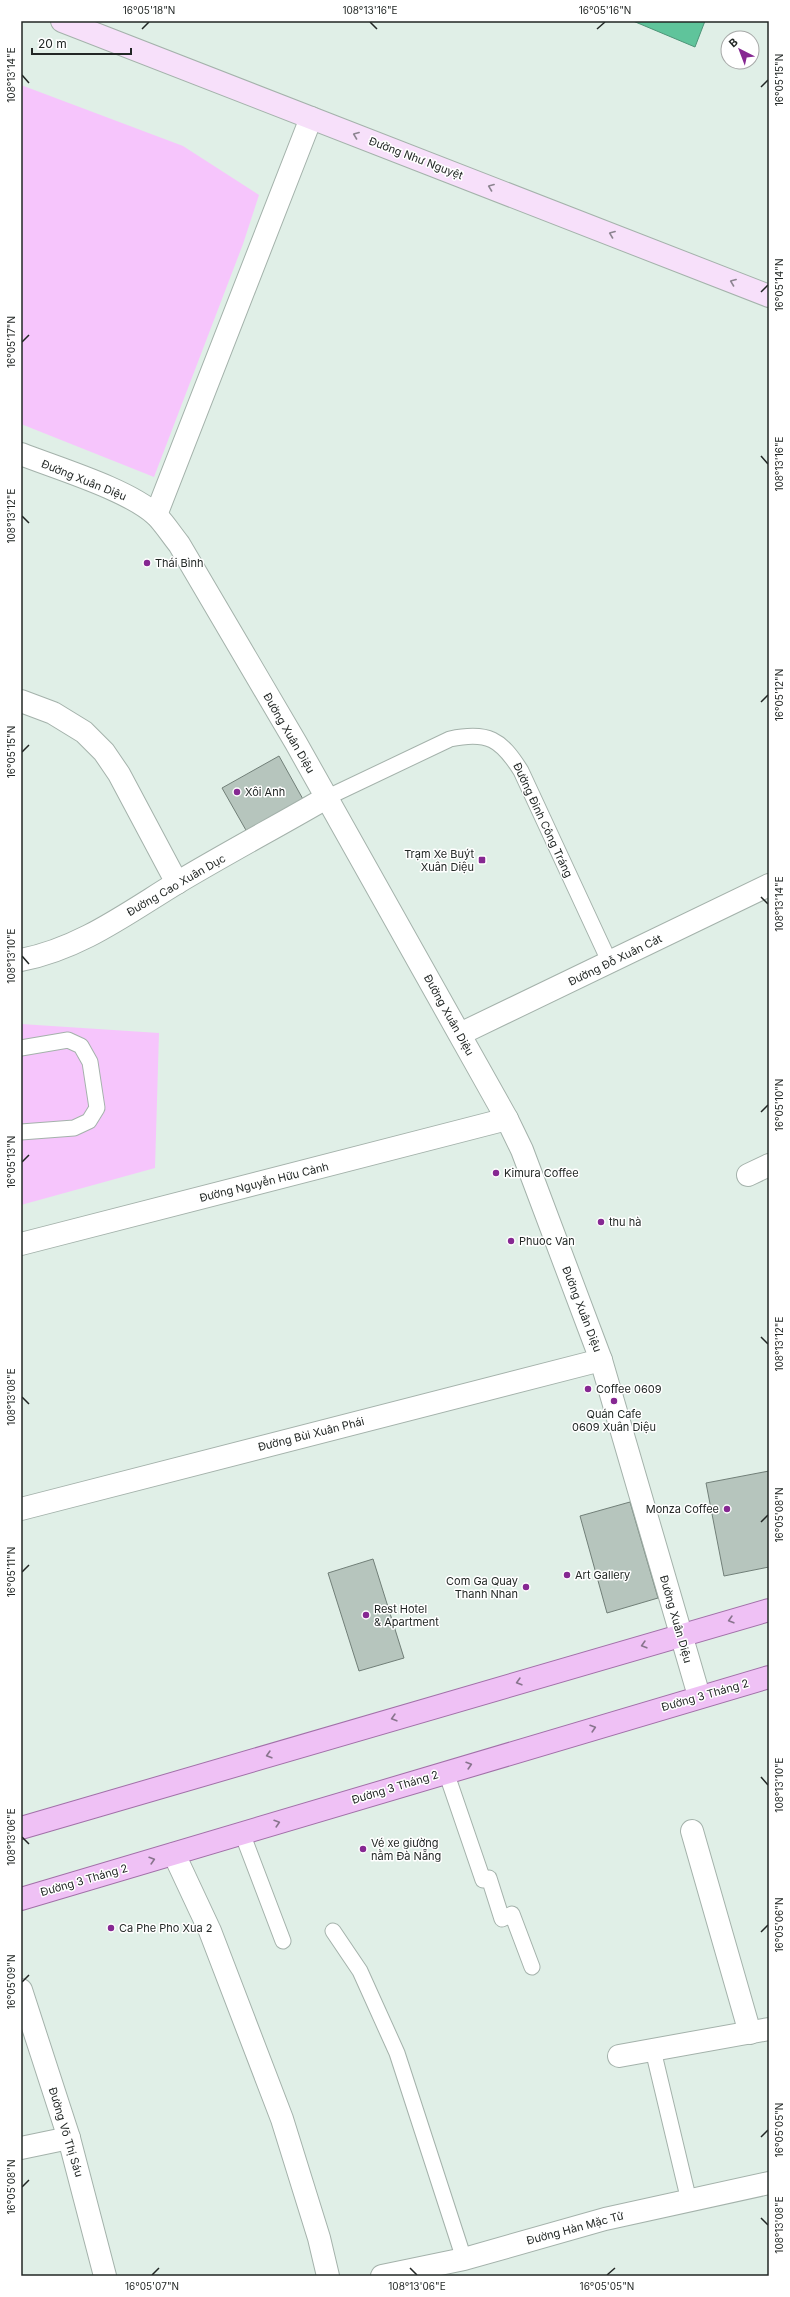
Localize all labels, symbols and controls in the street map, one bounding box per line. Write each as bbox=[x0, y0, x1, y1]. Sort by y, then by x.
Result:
text: 16°05'18"N bbox=[123, 4, 175, 16]
text: 108°13'16"E bbox=[342, 4, 398, 16]
text: 16°05'16"N bbox=[579, 4, 631, 16]
scale bar bbox=[32, 30, 131, 56]
north arrow bbox=[720, 30, 760, 70]
text: B bbox=[726, 35, 741, 50]
text: 20 m bbox=[38, 36, 67, 51]
text: 108°13'14"E bbox=[5, 47, 17, 103]
text: 16°05'15"N bbox=[773, 54, 785, 106]
one-way arrow bbox=[353, 131, 360, 139]
street label: Đường Như Nguyệt bbox=[367, 134, 465, 183]
one-way arrow bbox=[487, 184, 494, 192]
one-way arrow bbox=[608, 231, 615, 239]
text: 16°05'14"N bbox=[773, 259, 785, 311]
one-way arrow bbox=[729, 278, 736, 286]
text: 16°05'17"N bbox=[5, 316, 17, 368]
text: 108°13'16"E bbox=[773, 436, 785, 492]
street label: Đường Xuân Diệu bbox=[39, 457, 129, 503]
text: 108°13'12"E bbox=[5, 488, 17, 544]
place label: Thái Bình bbox=[155, 556, 203, 570]
marker: Thái Bình bbox=[142, 558, 152, 568]
text: 16°05'12"N bbox=[773, 669, 785, 721]
street label: Đường Xuân Diệu bbox=[260, 690, 318, 776]
text: 16°05'15"N bbox=[5, 726, 17, 778]
street label: Đường Đinh Công Tráng bbox=[510, 760, 576, 880]
place label: Xôi Anh bbox=[245, 785, 285, 799]
marker: Xôi Anh bbox=[232, 787, 242, 797]
place label: Trạm Xe Buýt Xuân Diệu bbox=[404, 847, 474, 874]
street label: Đường Cao Xuân Dục bbox=[124, 851, 228, 919]
marker: Trạm Xe Buýt Xuân Diệu bbox=[477, 855, 487, 865]
text: 108°13'14"E bbox=[773, 876, 785, 932]
text: 108°13'10"E bbox=[5, 928, 17, 984]
street label: Đường Đỗ Xuân Cát bbox=[565, 930, 664, 989]
street label: Đường Xuân Diệu bbox=[421, 972, 477, 1058]
text: 16°05'10"N bbox=[773, 1079, 785, 1131]
text: 16°05'13"N bbox=[5, 1136, 17, 1188]
street label: Đường Nguyễn Hữu Cảnh bbox=[198, 1158, 330, 1205]
place label: Kimura Coffee bbox=[504, 1166, 579, 1180]
marker: Kimura Coffee bbox=[491, 1168, 501, 1178]
place label: thu hà bbox=[609, 1215, 641, 1229]
marker: thu hà bbox=[596, 1217, 606, 1227]
place label: Phuoc Van bbox=[519, 1234, 575, 1248]
marker: Phuoc Van bbox=[506, 1236, 516, 1246]
street label: Đường Xuân Diệu bbox=[559, 1264, 605, 1354]
text: 108°13'12"E bbox=[773, 1316, 785, 1372]
text: 108°13'08"E bbox=[5, 1368, 17, 1426]
place label: Coffee 0609 bbox=[596, 1382, 662, 1396]
marker: Coffee 0609 bbox=[583, 1384, 593, 1394]
marker: Quán Cafe 0609 Xuân Diệu bbox=[609, 1396, 619, 1406]
place label: Quán Cafe 0609 Xuân Diệu bbox=[572, 1407, 656, 1434]
street label: Đường Bùi Xuân Phái bbox=[256, 1414, 366, 1454]
text: 16°05'08"N bbox=[773, 1488, 785, 1542]
place label: Monza Coffee bbox=[646, 1502, 719, 1516]
marker: Monza Coffee bbox=[722, 1504, 732, 1514]
text: 16°05'11"N bbox=[5, 1547, 17, 1597]
place label: Art Gallery bbox=[575, 1568, 630, 1582]
marker: Art Gallery bbox=[562, 1570, 572, 1580]
place label: Com Ga Quay Thanh Nhan bbox=[446, 1574, 518, 1601]
street label: Đường Xuân Diệu bbox=[657, 1574, 695, 1664]
marker: Com Ga Quay Thanh Nhan bbox=[521, 1582, 531, 1592]
place label: Rest Hotel & Apartment bbox=[374, 1602, 439, 1629]
marker: Rest Hotel & Apartment bbox=[361, 1610, 371, 1620]
one-way arrow bbox=[728, 1616, 735, 1624]
one-way arrow bbox=[640, 1641, 647, 1649]
street label: Đường 3 Tháng 2 bbox=[660, 1676, 750, 1714]
one-way arrow bbox=[516, 1677, 523, 1686]
one-way arrow bbox=[391, 1714, 397, 1722]
one-way arrow bbox=[589, 1724, 596, 1733]
one-way arrow bbox=[266, 1750, 273, 1759]
text: 108°13'10"E bbox=[773, 1757, 785, 1813]
one-way arrow bbox=[465, 1761, 472, 1770]
street label: Đường 3 Tháng 2 bbox=[350, 1767, 440, 1807]
text: 108°13'06"E bbox=[5, 1808, 17, 1866]
one-way arrow bbox=[273, 1819, 280, 1828]
place label: Vé xe giường nằm Đà Nẵng bbox=[371, 1836, 441, 1863]
marker: Vé xe giường nằm Đà Nẵng bbox=[358, 1844, 368, 1854]
one-way arrow bbox=[149, 1856, 156, 1865]
street label: Đường 3 Tháng 2 bbox=[39, 1861, 129, 1899]
text: 16°05'06"N bbox=[773, 1898, 785, 1952]
place label: Ca Phe Pho Xua 2 bbox=[119, 1921, 213, 1935]
marker: Ca Phe Pho Xua 2 bbox=[106, 1923, 116, 1933]
text: 16°05'09"N bbox=[5, 1955, 17, 2009]
street label: Đường Võ Thị Sáu bbox=[46, 2085, 86, 2179]
text: 16°05'05"N bbox=[773, 2103, 785, 2157]
text: 16°05'08"N bbox=[5, 2160, 17, 2214]
text: 108°13'08"E bbox=[773, 2196, 785, 2254]
street label: Đường Hàn Mặc Tử bbox=[525, 2208, 625, 2248]
text: 16°05'07"N bbox=[125, 2280, 179, 2292]
text: 108°13'06"E bbox=[388, 2280, 446, 2292]
text: 16°05'05"N bbox=[580, 2280, 634, 2292]

